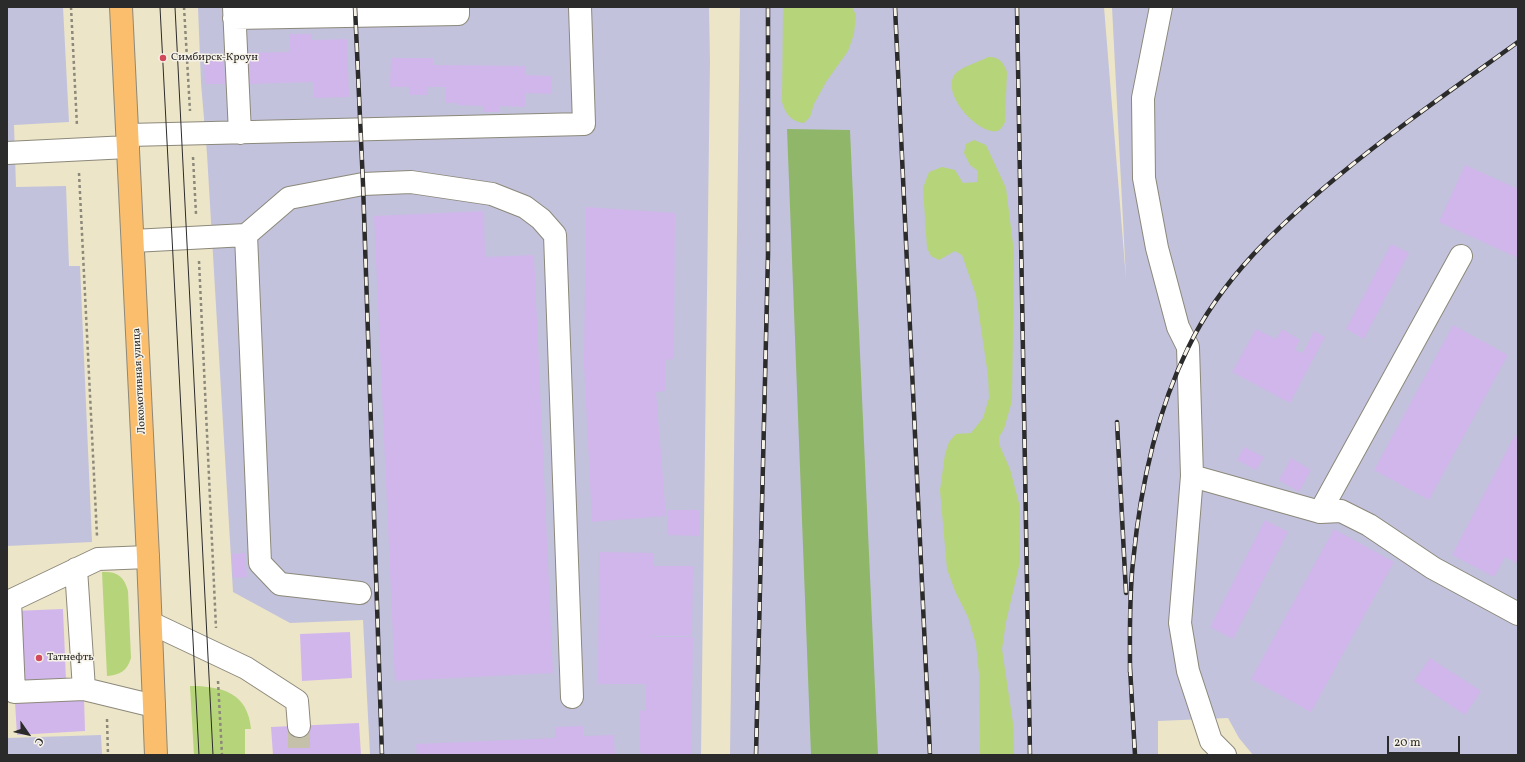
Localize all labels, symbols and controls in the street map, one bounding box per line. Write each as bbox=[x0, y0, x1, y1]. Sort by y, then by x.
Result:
place label: Симбирск-Кроун bbox=[171, 51, 258, 65]
marker: Симбирск-Кроун bbox=[158, 53, 168, 63]
street label: Локомотивная улица bbox=[131, 327, 149, 435]
place label: Татнефть bbox=[47, 651, 94, 665]
marker: Татнефть bbox=[34, 653, 44, 663]
north arrow bbox=[8, 714, 48, 754]
scale bar bbox=[1389, 728, 1462, 754]
text: С bbox=[30, 734, 47, 748]
text: 20 m bbox=[1394, 735, 1421, 751]

